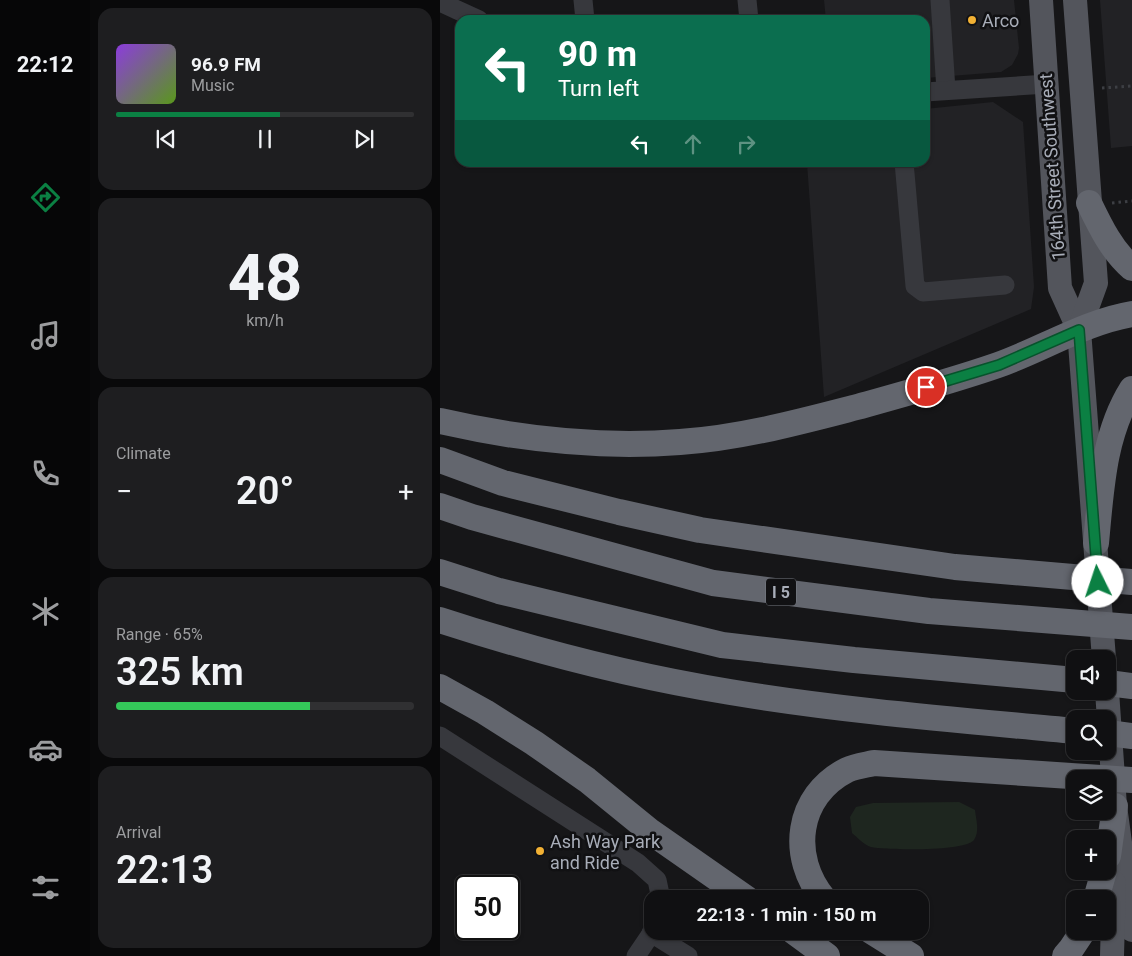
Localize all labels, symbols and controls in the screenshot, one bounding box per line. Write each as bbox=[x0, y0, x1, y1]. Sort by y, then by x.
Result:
place label: Arco bbox=[982, 10, 1019, 31]
marker: Arco bbox=[966, 14, 978, 26]
text: 90 m bbox=[558, 34, 637, 75]
icon: left bbox=[475, 35, 540, 100]
text: 22:12 bbox=[17, 52, 73, 77]
text: 96.9 FM bbox=[191, 53, 261, 76]
street label: 164th Street Southwest bbox=[1035, 73, 1069, 261]
text: Music bbox=[191, 76, 234, 95]
text: Turn left bbox=[558, 76, 639, 101]
icon: previous bbox=[152, 125, 180, 153]
icon: pause bbox=[251, 125, 279, 153]
icon: next bbox=[350, 125, 378, 153]
icon: left bbox=[626, 130, 654, 158]
icon: ahead bbox=[679, 130, 707, 158]
icon: right bbox=[732, 130, 760, 158]
icon: directions bbox=[28, 180, 63, 215]
text: 48 bbox=[228, 240, 302, 316]
text: km/h bbox=[246, 311, 284, 330]
icon: music bbox=[28, 318, 63, 353]
pin bbox=[905, 366, 947, 408]
icon: arrive bbox=[912, 373, 940, 401]
text: Climate bbox=[116, 444, 171, 463]
icon: phone bbox=[28, 456, 63, 491]
text: 20° bbox=[236, 469, 294, 513]
text: − bbox=[116, 475, 132, 508]
text: + bbox=[398, 475, 414, 508]
position arrow bbox=[1071, 555, 1123, 607]
road number: I 5 bbox=[766, 578, 796, 606]
icon: climate bbox=[28, 594, 63, 629]
text: Range · 65% bbox=[116, 625, 203, 644]
text: 325 km bbox=[116, 650, 244, 694]
map controls bbox=[1066, 650, 1116, 940]
button: sound bbox=[1066, 650, 1116, 700]
button: search bbox=[1066, 710, 1116, 760]
icon: car bbox=[28, 732, 63, 767]
button: layers bbox=[1066, 770, 1116, 820]
text: Arrival bbox=[116, 823, 161, 842]
button: + bbox=[1066, 830, 1116, 880]
place label: Ash Way Park and Ride bbox=[550, 831, 661, 873]
marker: Ash Way Park and Ride bbox=[534, 845, 546, 857]
text: 22:13 bbox=[116, 848, 213, 892]
icon: filters bbox=[28, 870, 63, 905]
speed limit sign: 50 bbox=[455, 875, 520, 940]
button: − bbox=[1066, 890, 1116, 940]
text: 22:13 · 1 min · 150 m bbox=[696, 903, 877, 926]

